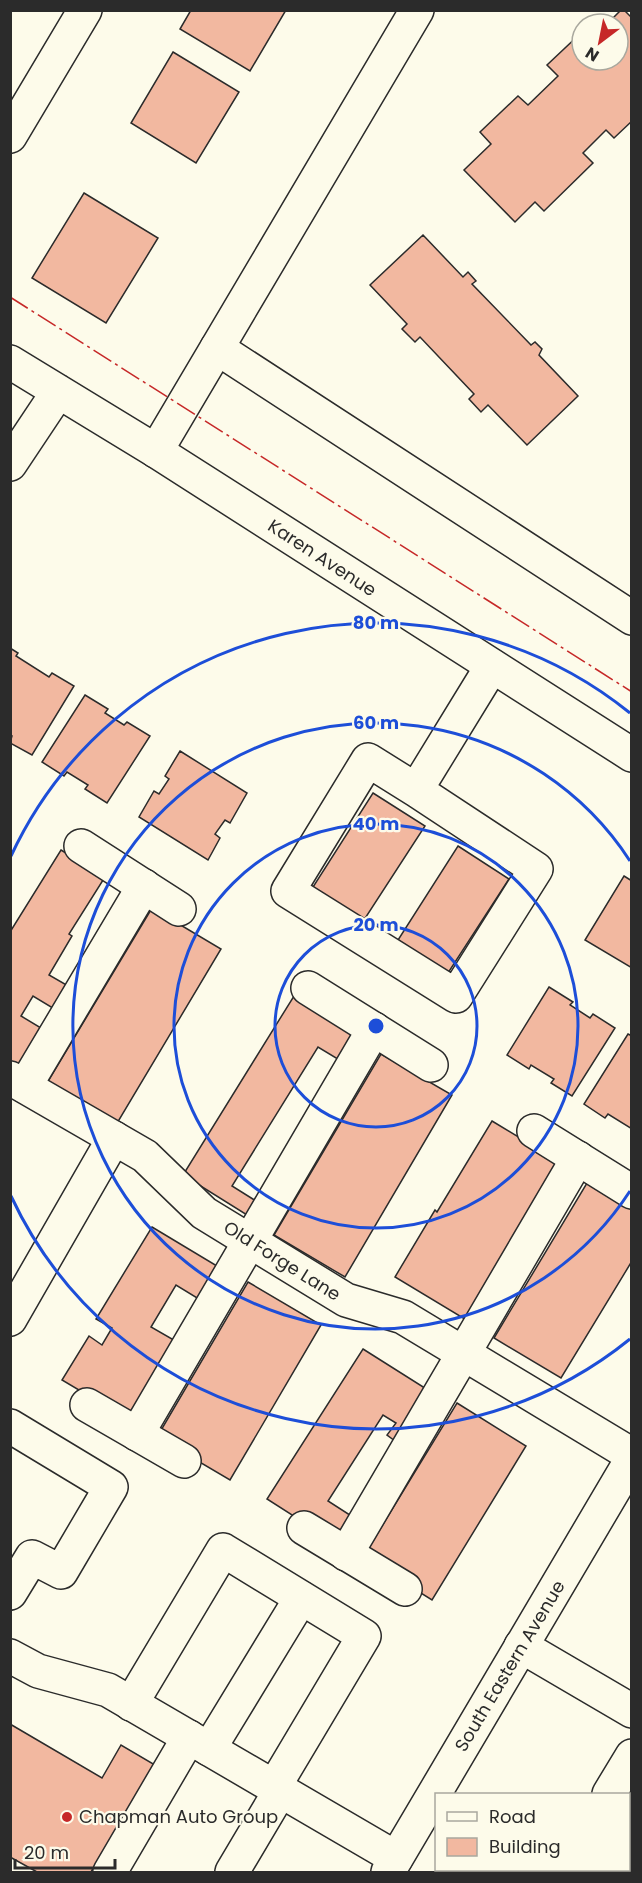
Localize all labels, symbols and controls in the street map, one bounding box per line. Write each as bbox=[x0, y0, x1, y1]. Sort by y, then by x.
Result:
north arrow bbox=[570, 12, 630, 72]
text: N bbox=[581, 41, 604, 67]
street label: Karen Avenue bbox=[263, 513, 381, 602]
text: 80 m bbox=[353, 610, 399, 635]
text: 60 m bbox=[353, 710, 399, 735]
text: 40 m bbox=[353, 811, 399, 836]
text: 20 m bbox=[354, 912, 398, 937]
centre of rings bbox=[366, 1016, 386, 1036]
street label: Old Forge Lane bbox=[219, 1215, 346, 1307]
street label: South Eastern Avenue bbox=[448, 1575, 571, 1756]
legend bbox=[435, 1793, 630, 1871]
place label: Chapman Auto Group bbox=[79, 1804, 278, 1829]
text: Road bbox=[489, 1804, 536, 1829]
marker: Chapman Auto Group bbox=[60, 1810, 74, 1824]
scale bar bbox=[15, 1832, 116, 1870]
text: Building bbox=[489, 1834, 561, 1859]
text: 20 m bbox=[24, 1840, 69, 1865]

